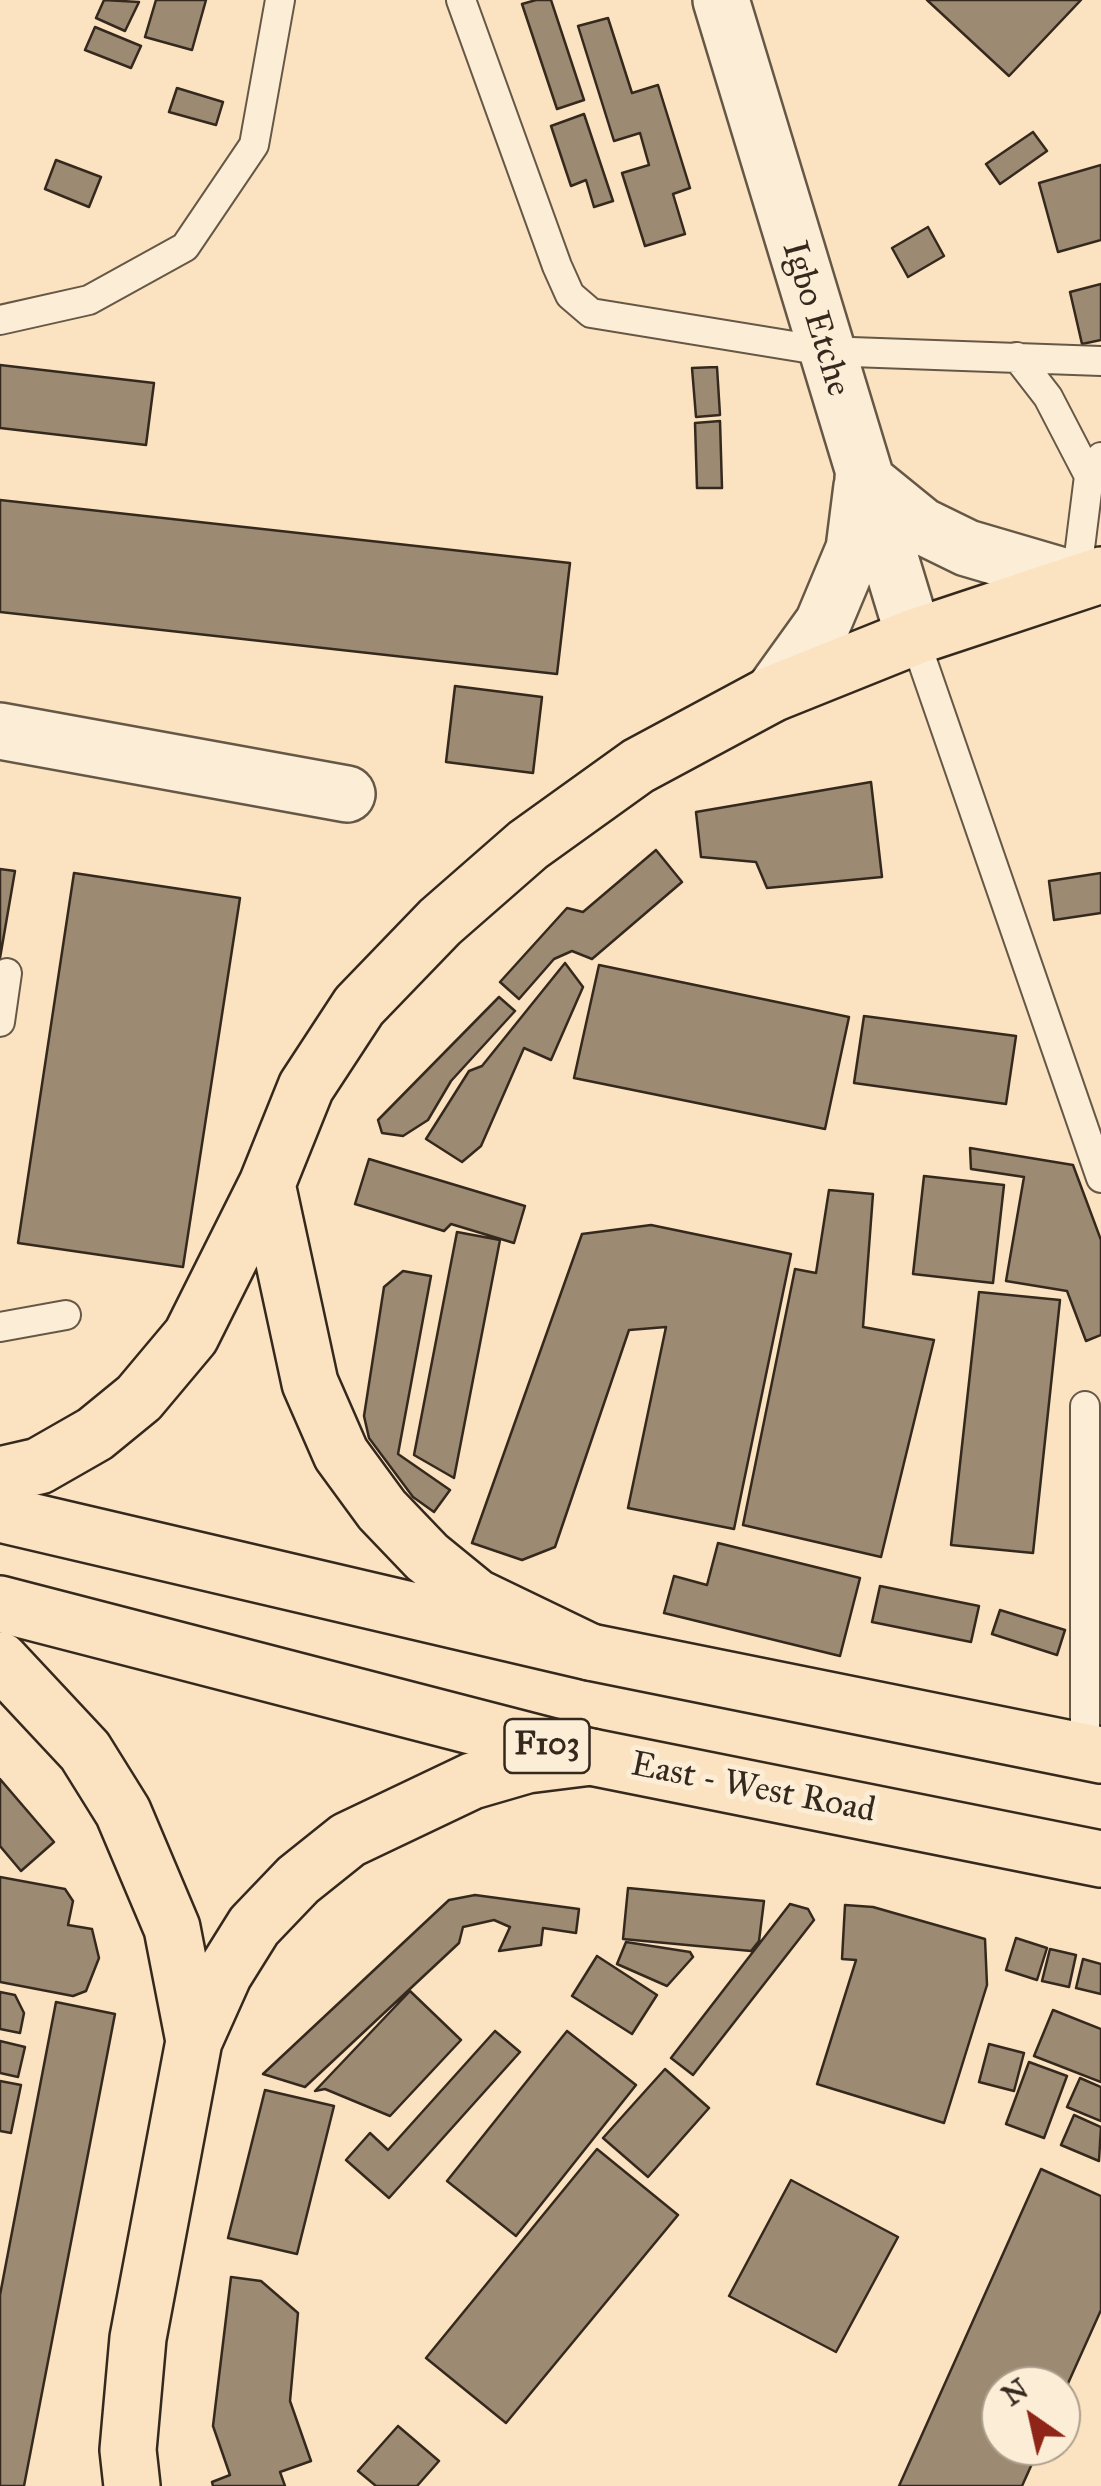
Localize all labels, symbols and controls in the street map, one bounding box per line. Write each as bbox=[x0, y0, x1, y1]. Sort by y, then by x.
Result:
street label: Igbo Etche bbox=[772, 237, 858, 401]
road number: F103 bbox=[504, 1719, 590, 1773]
street label: East - West Road bbox=[627, 1745, 879, 1833]
north arrow bbox=[981, 2366, 1081, 2466]
text: N bbox=[995, 2371, 1035, 2414]

